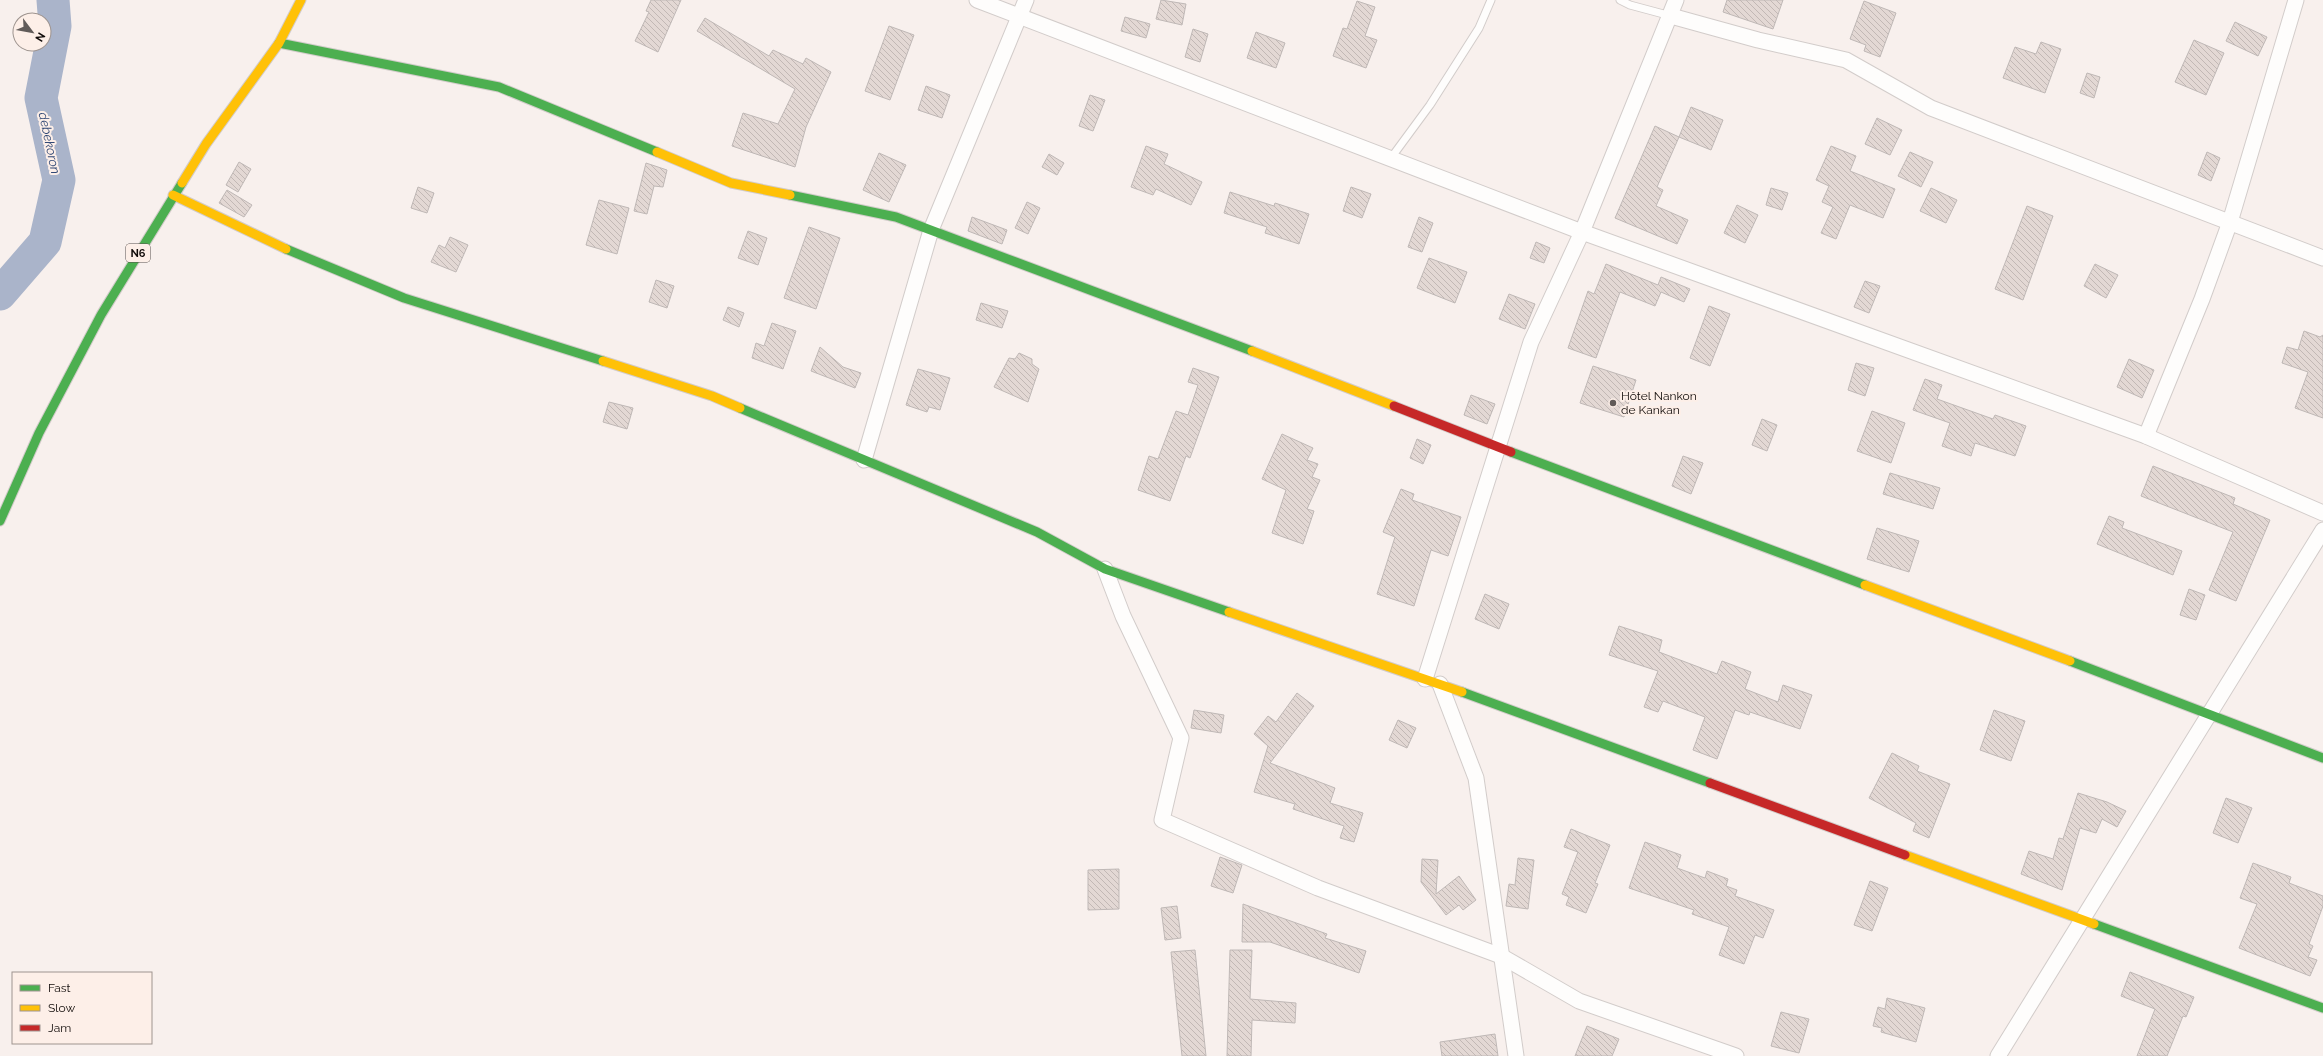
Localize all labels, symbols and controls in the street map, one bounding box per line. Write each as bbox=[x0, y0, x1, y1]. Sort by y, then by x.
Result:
north arrow bbox=[12, 12, 52, 52]
text: N bbox=[32, 30, 48, 44]
water label: debekoron bbox=[36, 111, 63, 175]
road number: N6 bbox=[126, 244, 150, 262]
place label: Hôtel Nankon de Kankan bbox=[1621, 389, 1697, 417]
marker: Hôtel Nankon de Kankan bbox=[1608, 398, 1618, 408]
legend bbox=[12, 972, 152, 1044]
text: Fast bbox=[48, 981, 71, 995]
text: Slow bbox=[48, 1001, 75, 1015]
text: Jam bbox=[48, 1021, 71, 1035]

